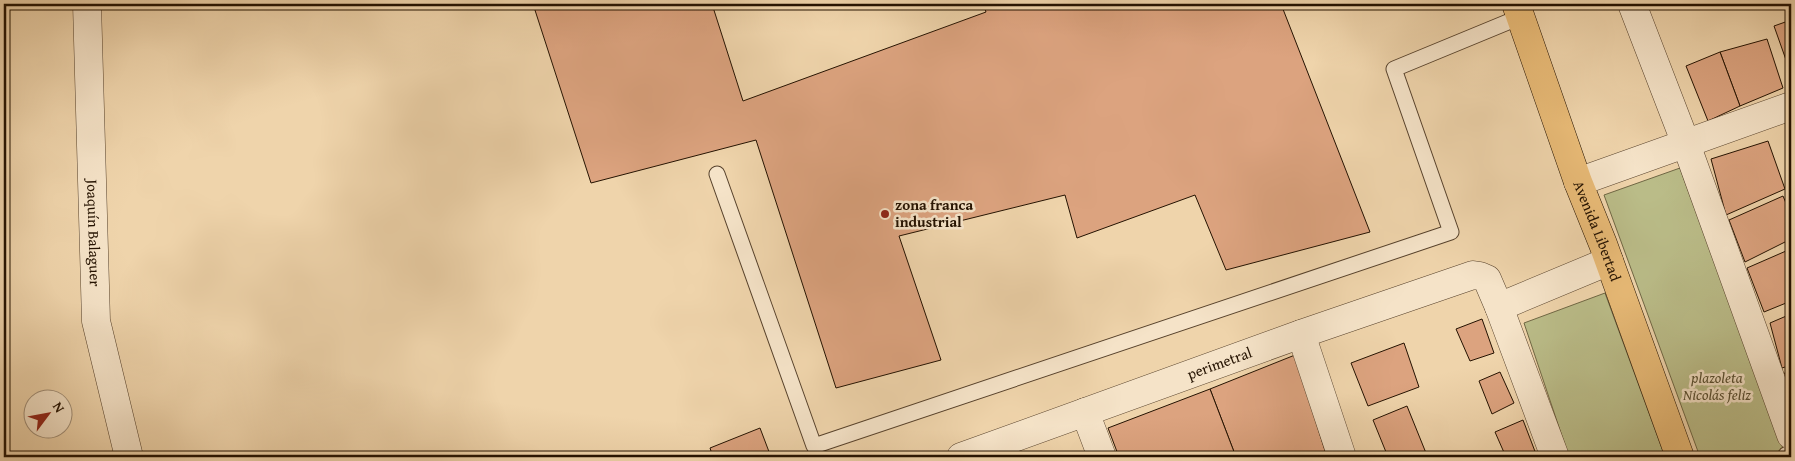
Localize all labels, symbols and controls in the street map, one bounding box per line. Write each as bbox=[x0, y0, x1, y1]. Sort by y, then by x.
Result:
street label: Joaquín Balaguer bbox=[82, 177, 106, 287]
street label: Avenida Libertad bbox=[1568, 177, 1627, 284]
place label: zona franca industrial bbox=[895, 194, 973, 232]
marker: zona franca industrial bbox=[879, 208, 891, 220]
street label: perimetral bbox=[1184, 342, 1255, 384]
park label: plazoleta Nicolás feliz bbox=[1683, 367, 1751, 405]
north arrow bbox=[22, 388, 72, 438]
text: N bbox=[48, 398, 70, 417]

